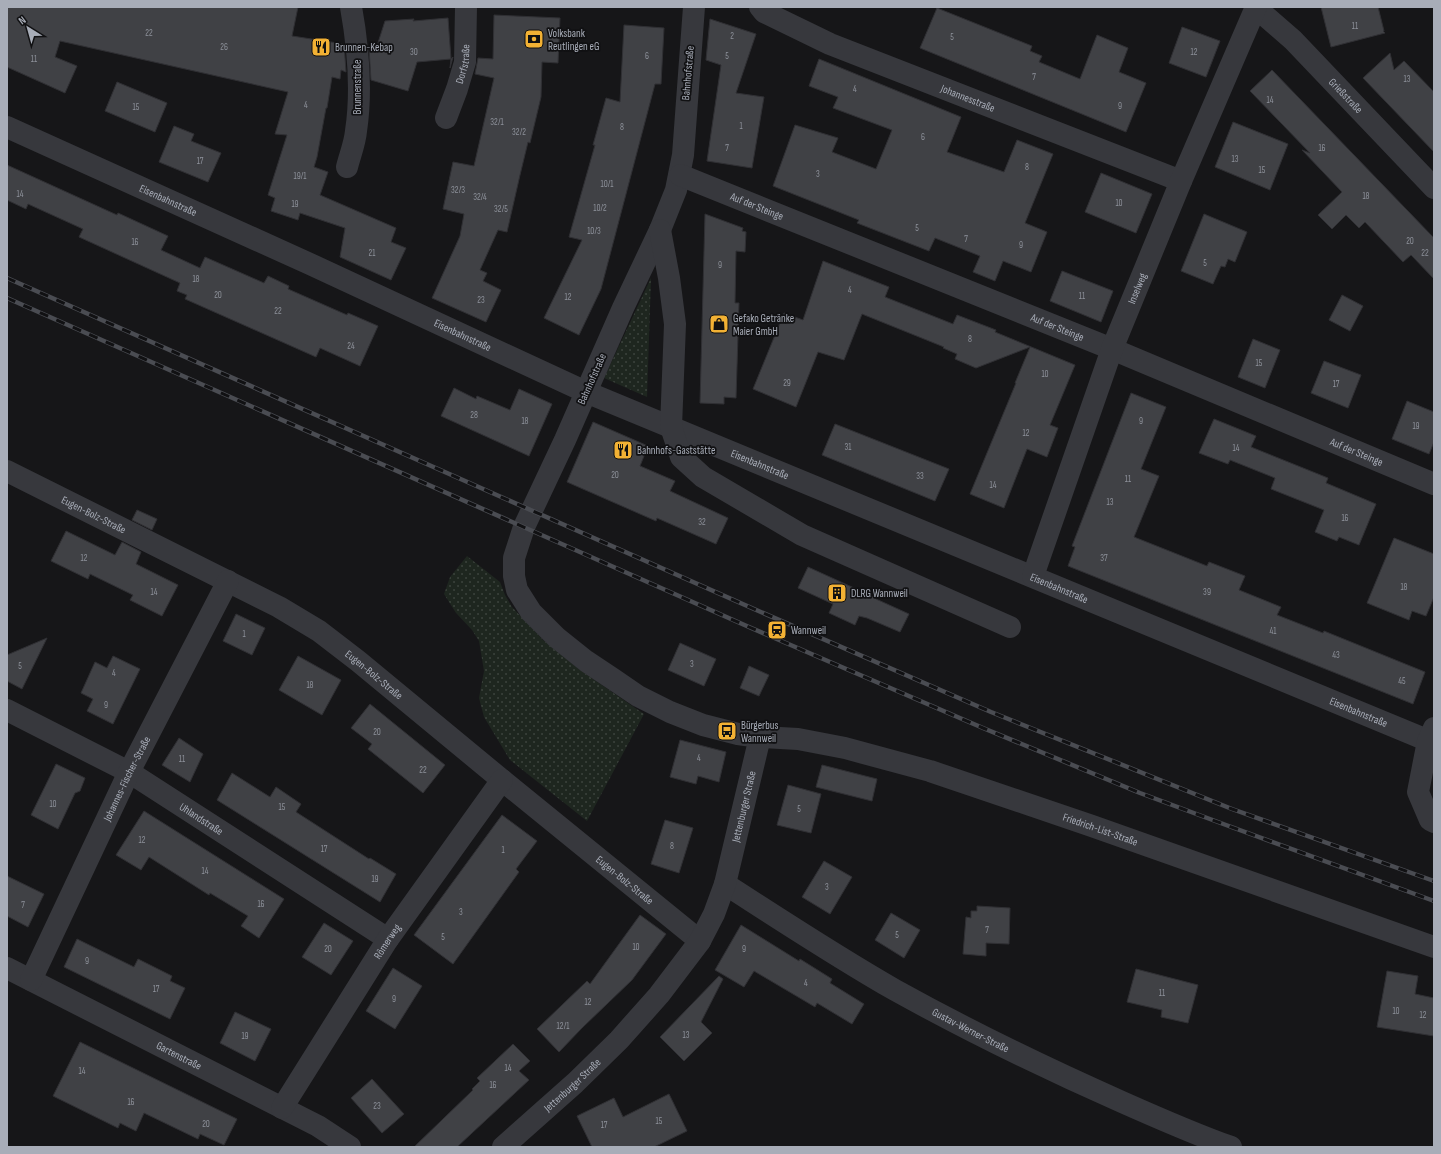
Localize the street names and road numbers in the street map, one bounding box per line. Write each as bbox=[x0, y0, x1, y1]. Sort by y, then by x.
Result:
street label: Dorfstraße bbox=[452, 44, 472, 85]
street label: Bahnhofstraße bbox=[679, 45, 697, 101]
street label: Brunnenstraße bbox=[351, 60, 364, 114]
street label: Grießstraße bbox=[1326, 75, 1366, 116]
street label: Johannesstraße bbox=[938, 81, 997, 114]
street label: Eisenbahnstraße bbox=[138, 181, 199, 219]
street label: Auf der Steinge bbox=[728, 189, 785, 223]
street label: Inselweg bbox=[1125, 270, 1149, 306]
street label: Auf der Steinge bbox=[1028, 310, 1086, 344]
street label: Eisenbahnstraße bbox=[432, 316, 493, 354]
street label: Bahnhofstraße bbox=[575, 351, 609, 407]
street label: Auf der Steinge bbox=[1327, 434, 1385, 468]
street label: Eisenbahnstraße bbox=[729, 446, 791, 482]
street label: Eugen-Bolz-Straße bbox=[59, 493, 128, 536]
street label: Eisenbahnstraße bbox=[1028, 570, 1090, 606]
street label: Eugen-Bolz-Straße bbox=[343, 647, 406, 702]
street label: Eisenbahnstraße bbox=[1328, 694, 1390, 730]
street label: Johannes-Fischer-Straße bbox=[100, 734, 153, 824]
street label: Jettenburger Straße bbox=[729, 770, 758, 844]
street label: Uhlandstraße bbox=[177, 800, 226, 838]
street label: Friedrich-List-Straße bbox=[1061, 810, 1140, 848]
street label: Eugen-Bolz-Straße bbox=[593, 853, 656, 907]
street label: Römerweg bbox=[371, 921, 404, 961]
street label: Gustav-Werner-Straße bbox=[930, 1005, 1011, 1055]
street label: Gartenstraße bbox=[154, 1039, 204, 1072]
street label: Jettenburger Straße bbox=[540, 1055, 603, 1115]

